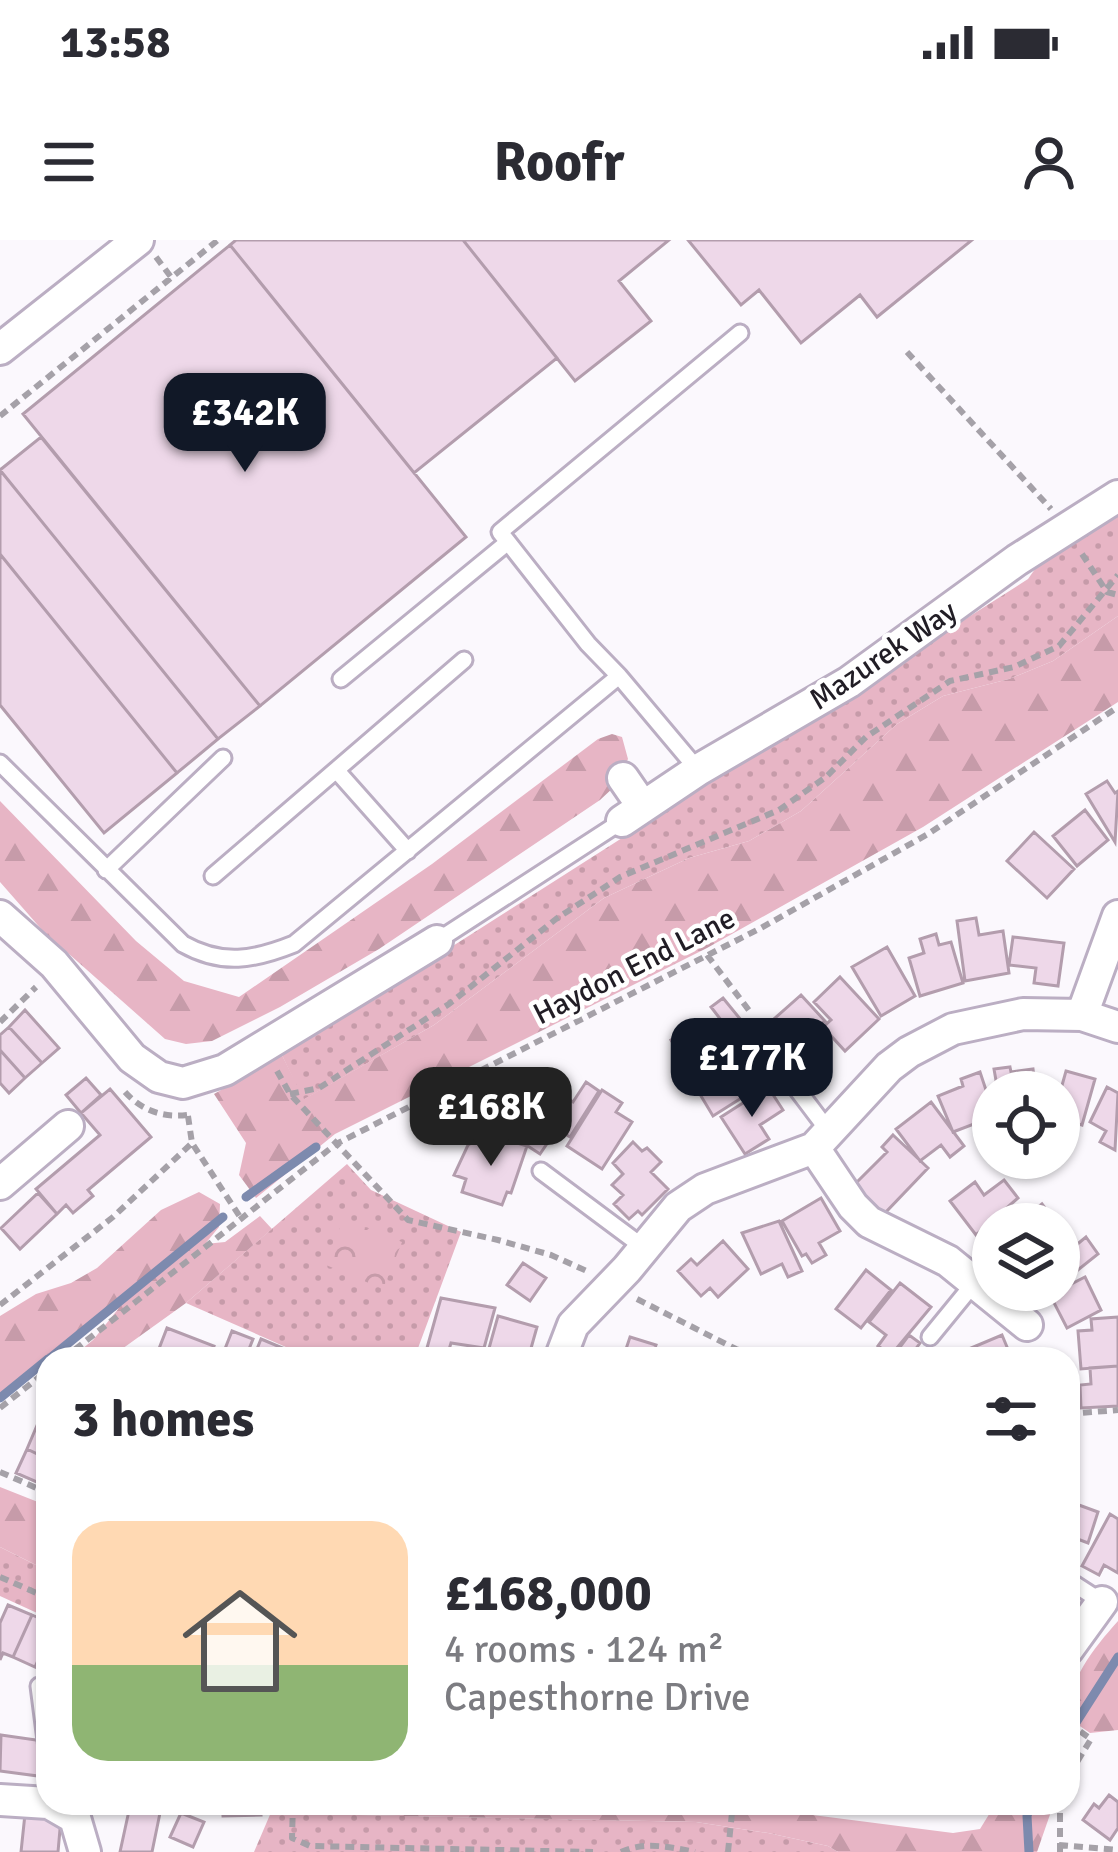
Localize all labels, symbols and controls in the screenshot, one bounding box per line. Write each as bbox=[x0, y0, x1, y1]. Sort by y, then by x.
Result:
text: 13:58 bbox=[60, 15, 170, 70]
icon: menu bbox=[36, 129, 102, 195]
text: Roofr bbox=[494, 129, 624, 196]
icon: person bbox=[1016, 129, 1082, 195]
pin: £342K bbox=[161, 373, 329, 475]
text: £342K bbox=[191, 388, 299, 436]
street label: Mazurek Way bbox=[803, 593, 964, 718]
street label: Haydon End Lane bbox=[527, 900, 741, 1033]
pin: £177K bbox=[668, 1018, 836, 1120]
text: £177K bbox=[698, 1033, 806, 1081]
pin: £168K bbox=[407, 1067, 575, 1169]
map controls bbox=[972, 1071, 1080, 1311]
button: locate bbox=[972, 1071, 1080, 1179]
text: £168K bbox=[437, 1082, 545, 1130]
button: layers bbox=[972, 1203, 1080, 1311]
icon: filters bbox=[978, 1386, 1044, 1452]
text: 3 homes bbox=[72, 1388, 254, 1451]
text: £168,000 bbox=[444, 1562, 652, 1625]
icon: home bbox=[168, 1569, 312, 1713]
text: 4 rooms · 124 m² bbox=[444, 1625, 724, 1673]
text: Capesthorne Drive bbox=[444, 1673, 750, 1721]

